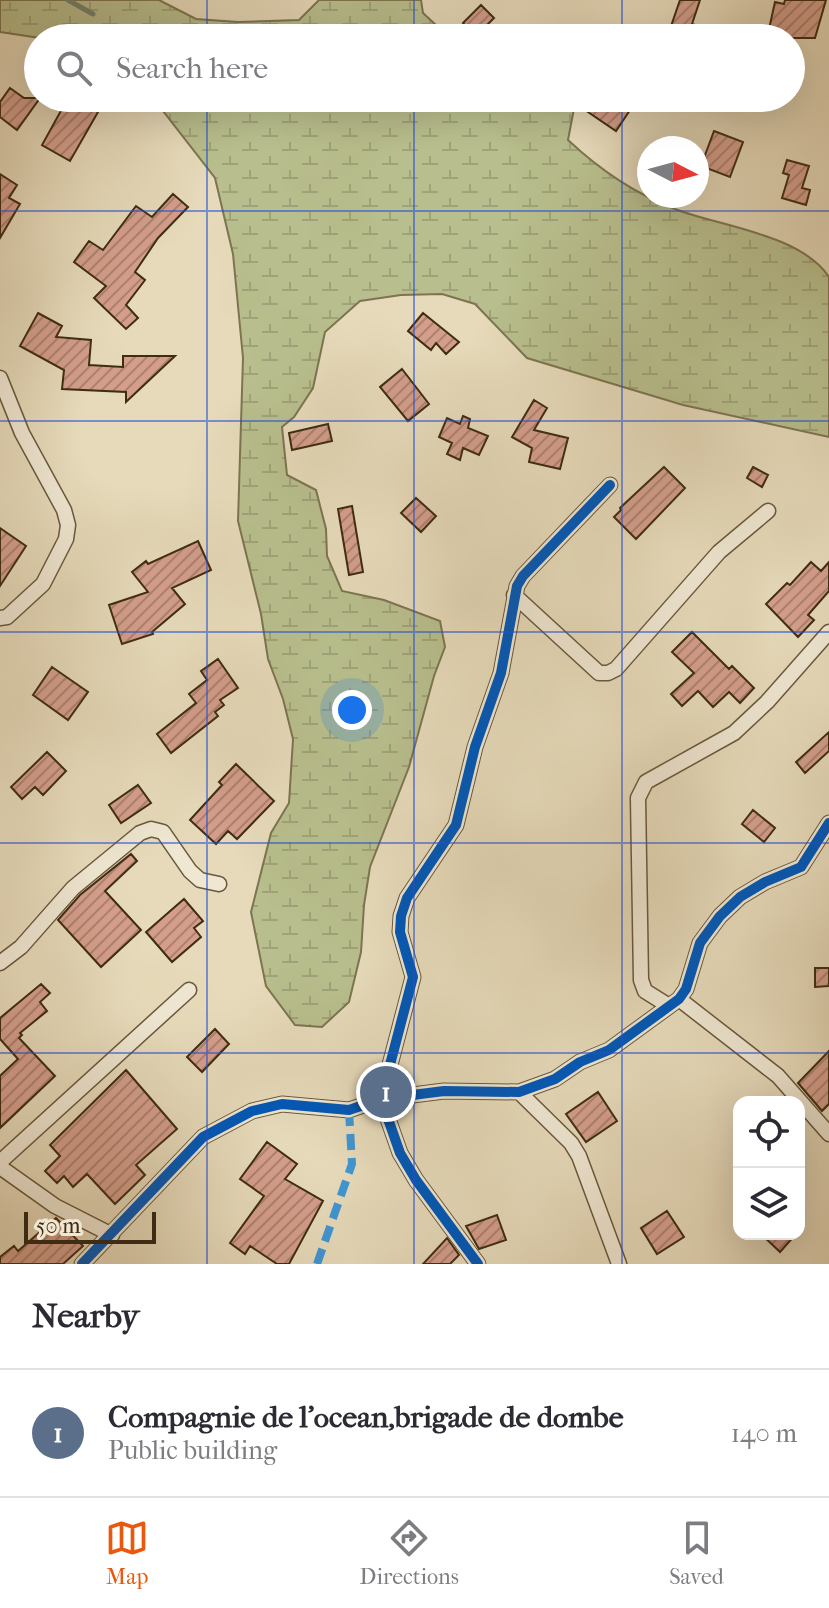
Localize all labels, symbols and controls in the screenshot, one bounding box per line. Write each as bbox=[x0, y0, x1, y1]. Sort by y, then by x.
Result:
search box bbox=[24, 24, 805, 112]
icon: search bbox=[52, 46, 96, 90]
text: Search here bbox=[116, 51, 268, 86]
north arrow bbox=[637, 136, 709, 208]
your location bbox=[332, 690, 372, 730]
pin: 1 bbox=[360, 1062, 412, 1122]
map controls bbox=[733, 1096, 805, 1240]
button: locate bbox=[733, 1096, 805, 1168]
button: layers bbox=[733, 1168, 805, 1240]
scale bar bbox=[24, 1208, 156, 1244]
text: 50 m bbox=[36, 1213, 81, 1239]
text: Nearby bbox=[32, 1296, 139, 1336]
text: Compagnie de l'ocean,brigade de dombe bbox=[108, 1400, 624, 1435]
text: 1 bbox=[53, 1418, 63, 1449]
text: 140 m bbox=[731, 1418, 797, 1449]
text: Public building bbox=[108, 1435, 277, 1466]
tab: Map bbox=[105, 1516, 149, 1590]
tab: Directions bbox=[360, 1516, 459, 1590]
tab: Saved bbox=[669, 1516, 724, 1590]

